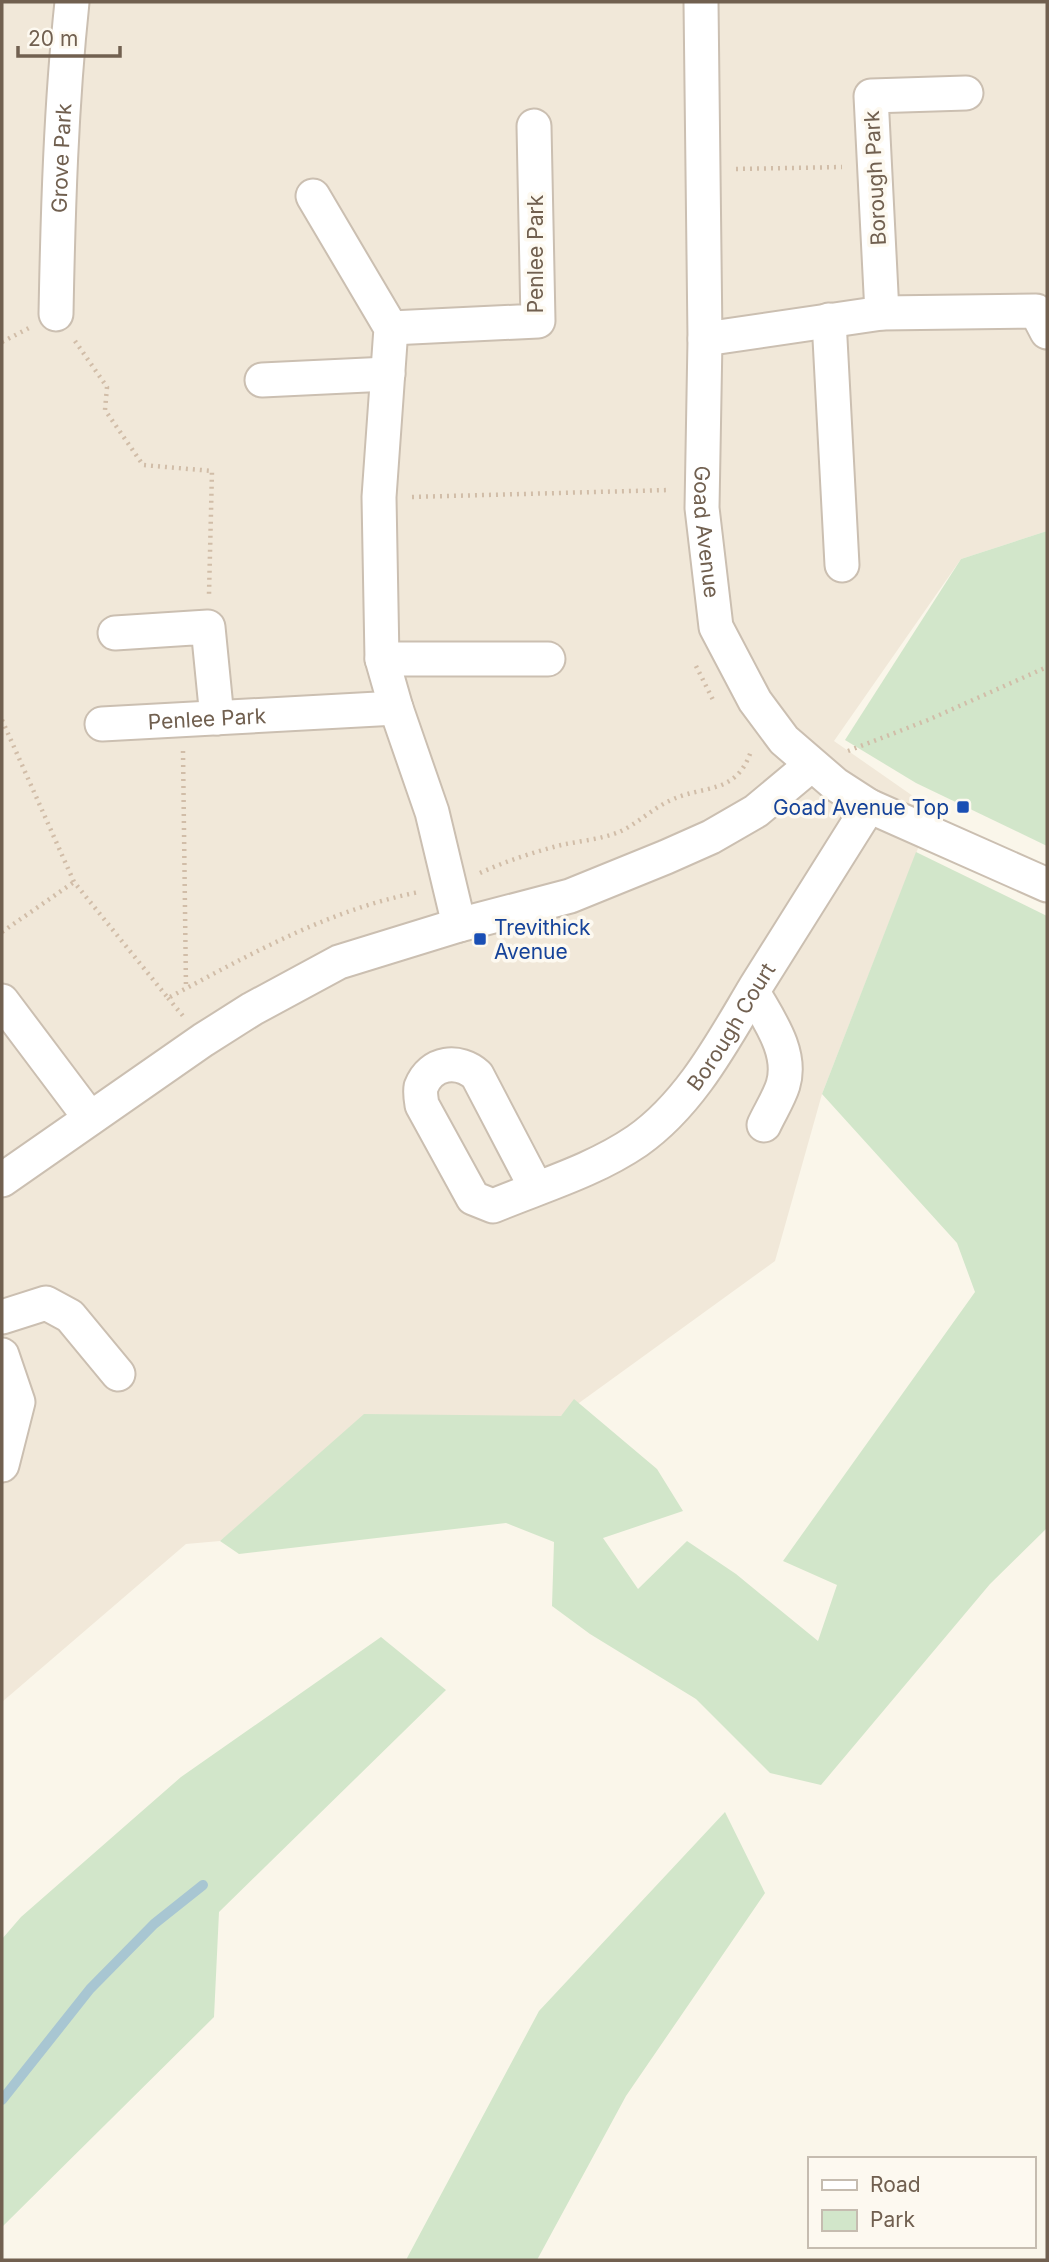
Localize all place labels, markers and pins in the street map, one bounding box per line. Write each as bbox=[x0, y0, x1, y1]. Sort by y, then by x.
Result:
place label: Goad Avenue Top bbox=[773, 795, 949, 820]
marker: Goad Avenue Top bbox=[955, 799, 971, 815]
place label: Trevithick Avenue bbox=[494, 915, 591, 964]
marker: Trevithick Avenue bbox=[472, 931, 488, 947]

